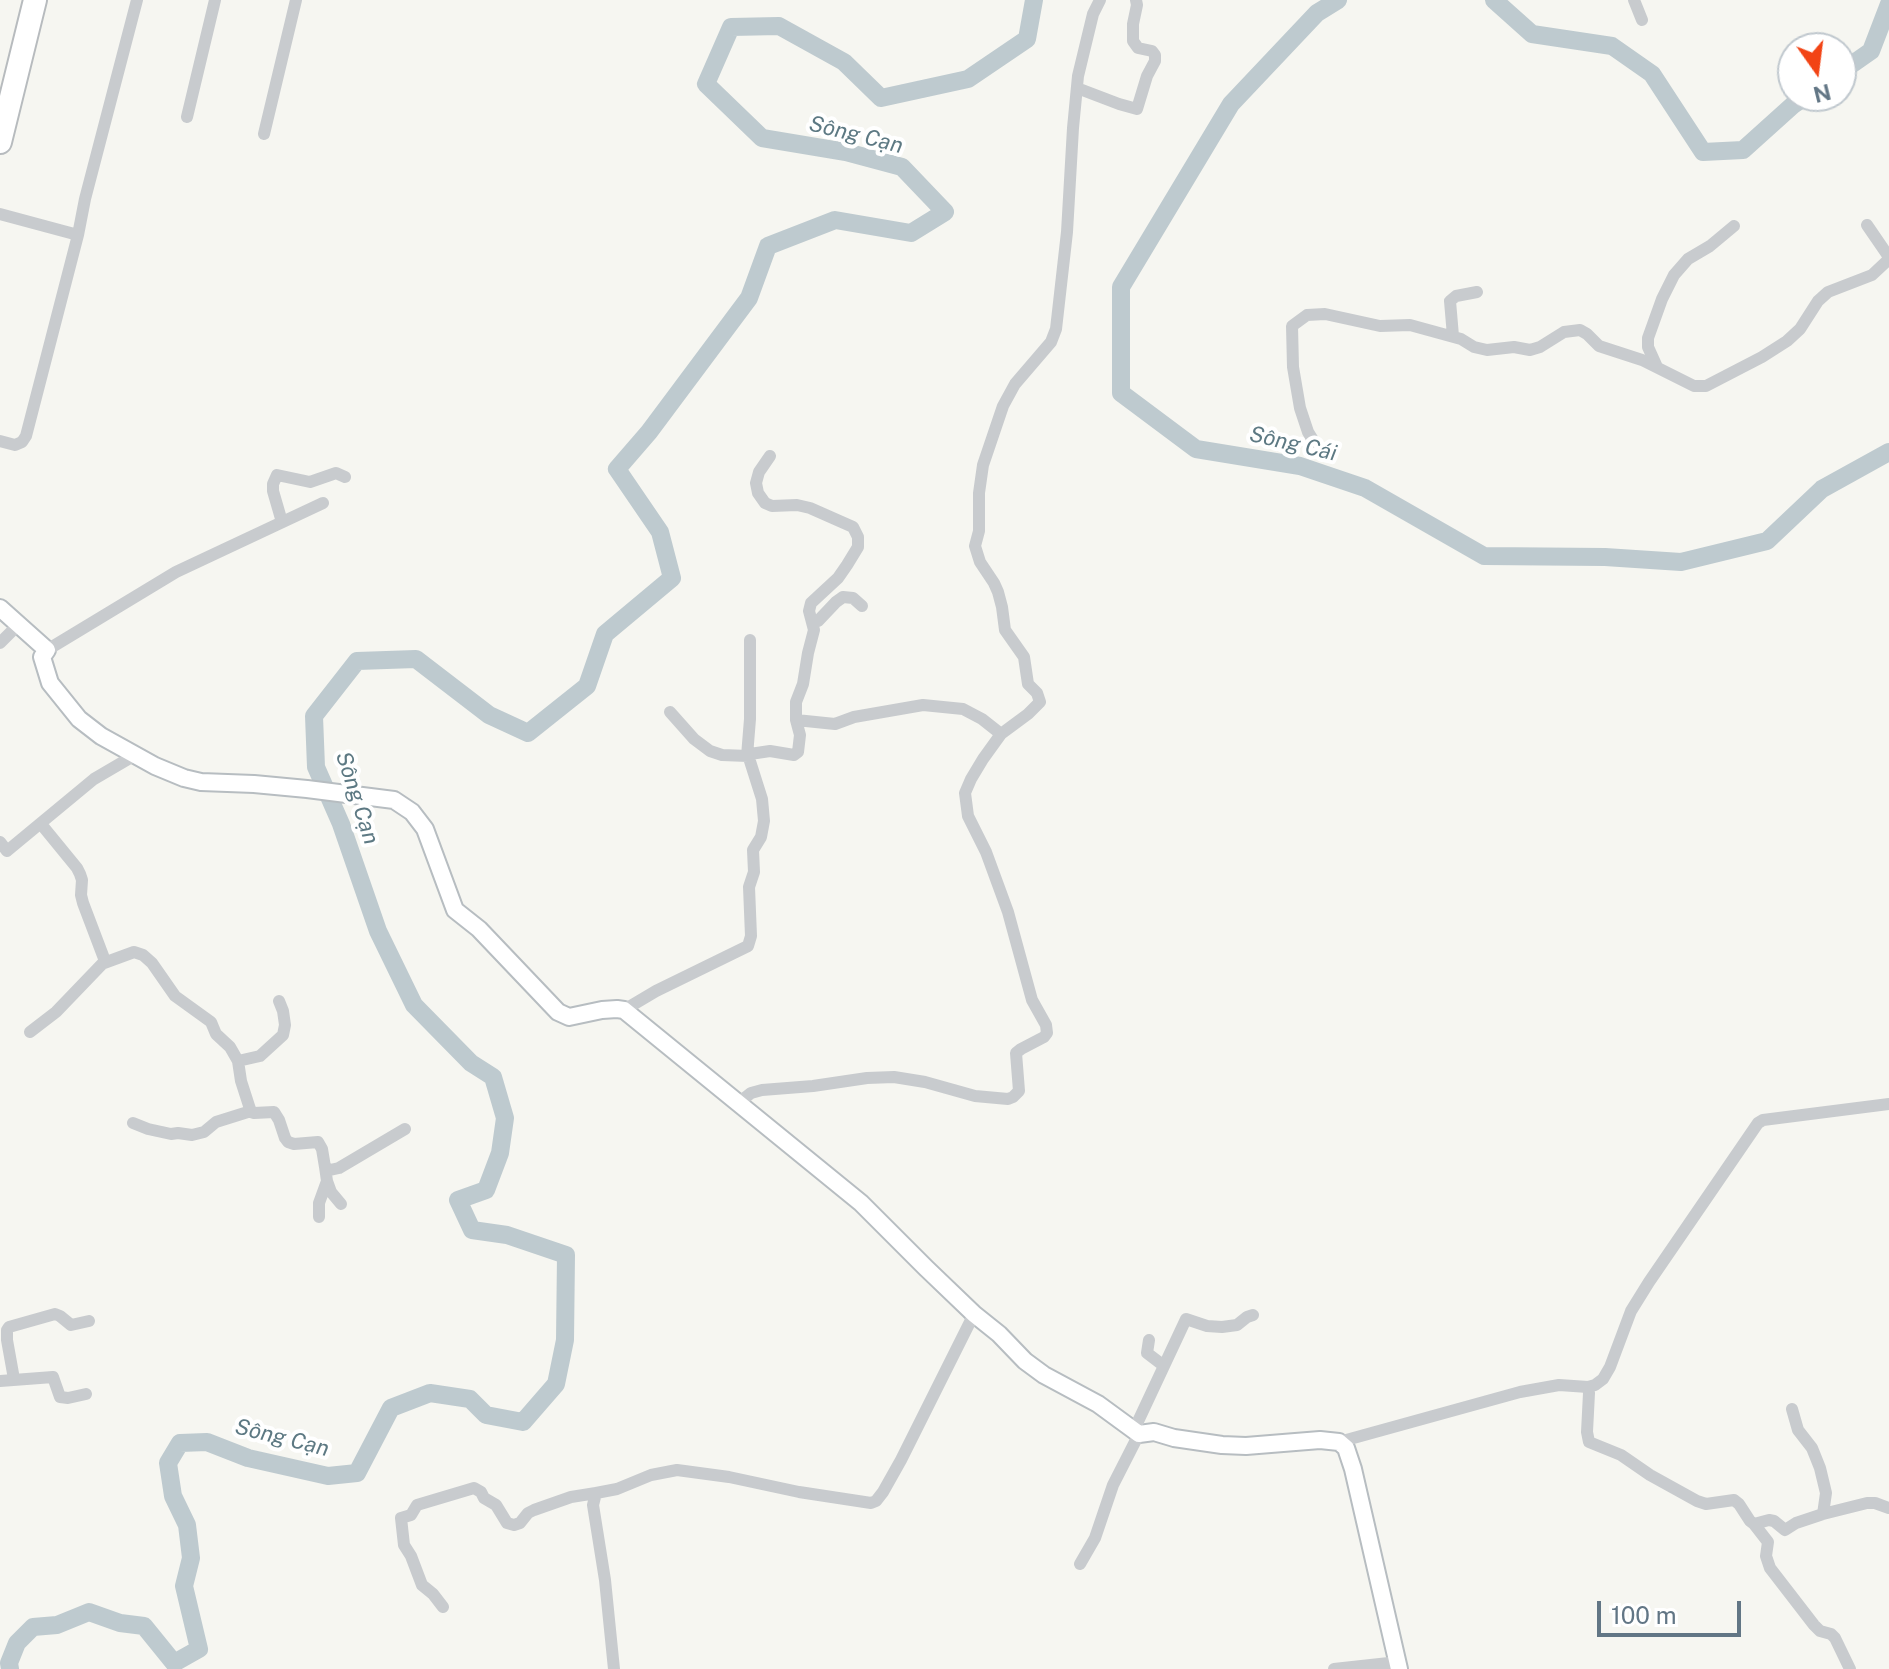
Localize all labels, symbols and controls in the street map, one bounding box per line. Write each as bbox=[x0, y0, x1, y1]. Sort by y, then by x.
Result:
north arrow bbox=[1777, 32, 1857, 112]
text: N bbox=[1811, 79, 1834, 108]
water label: Sông Cạn bbox=[806, 111, 906, 159]
water label: Sông Cái bbox=[1247, 421, 1339, 467]
water label: Sông Cạn bbox=[330, 748, 384, 848]
water label: Sông Cạn bbox=[232, 1414, 332, 1462]
scale bar bbox=[1601, 1585, 1745, 1635]
text: 100 m bbox=[1611, 1601, 1677, 1629]

